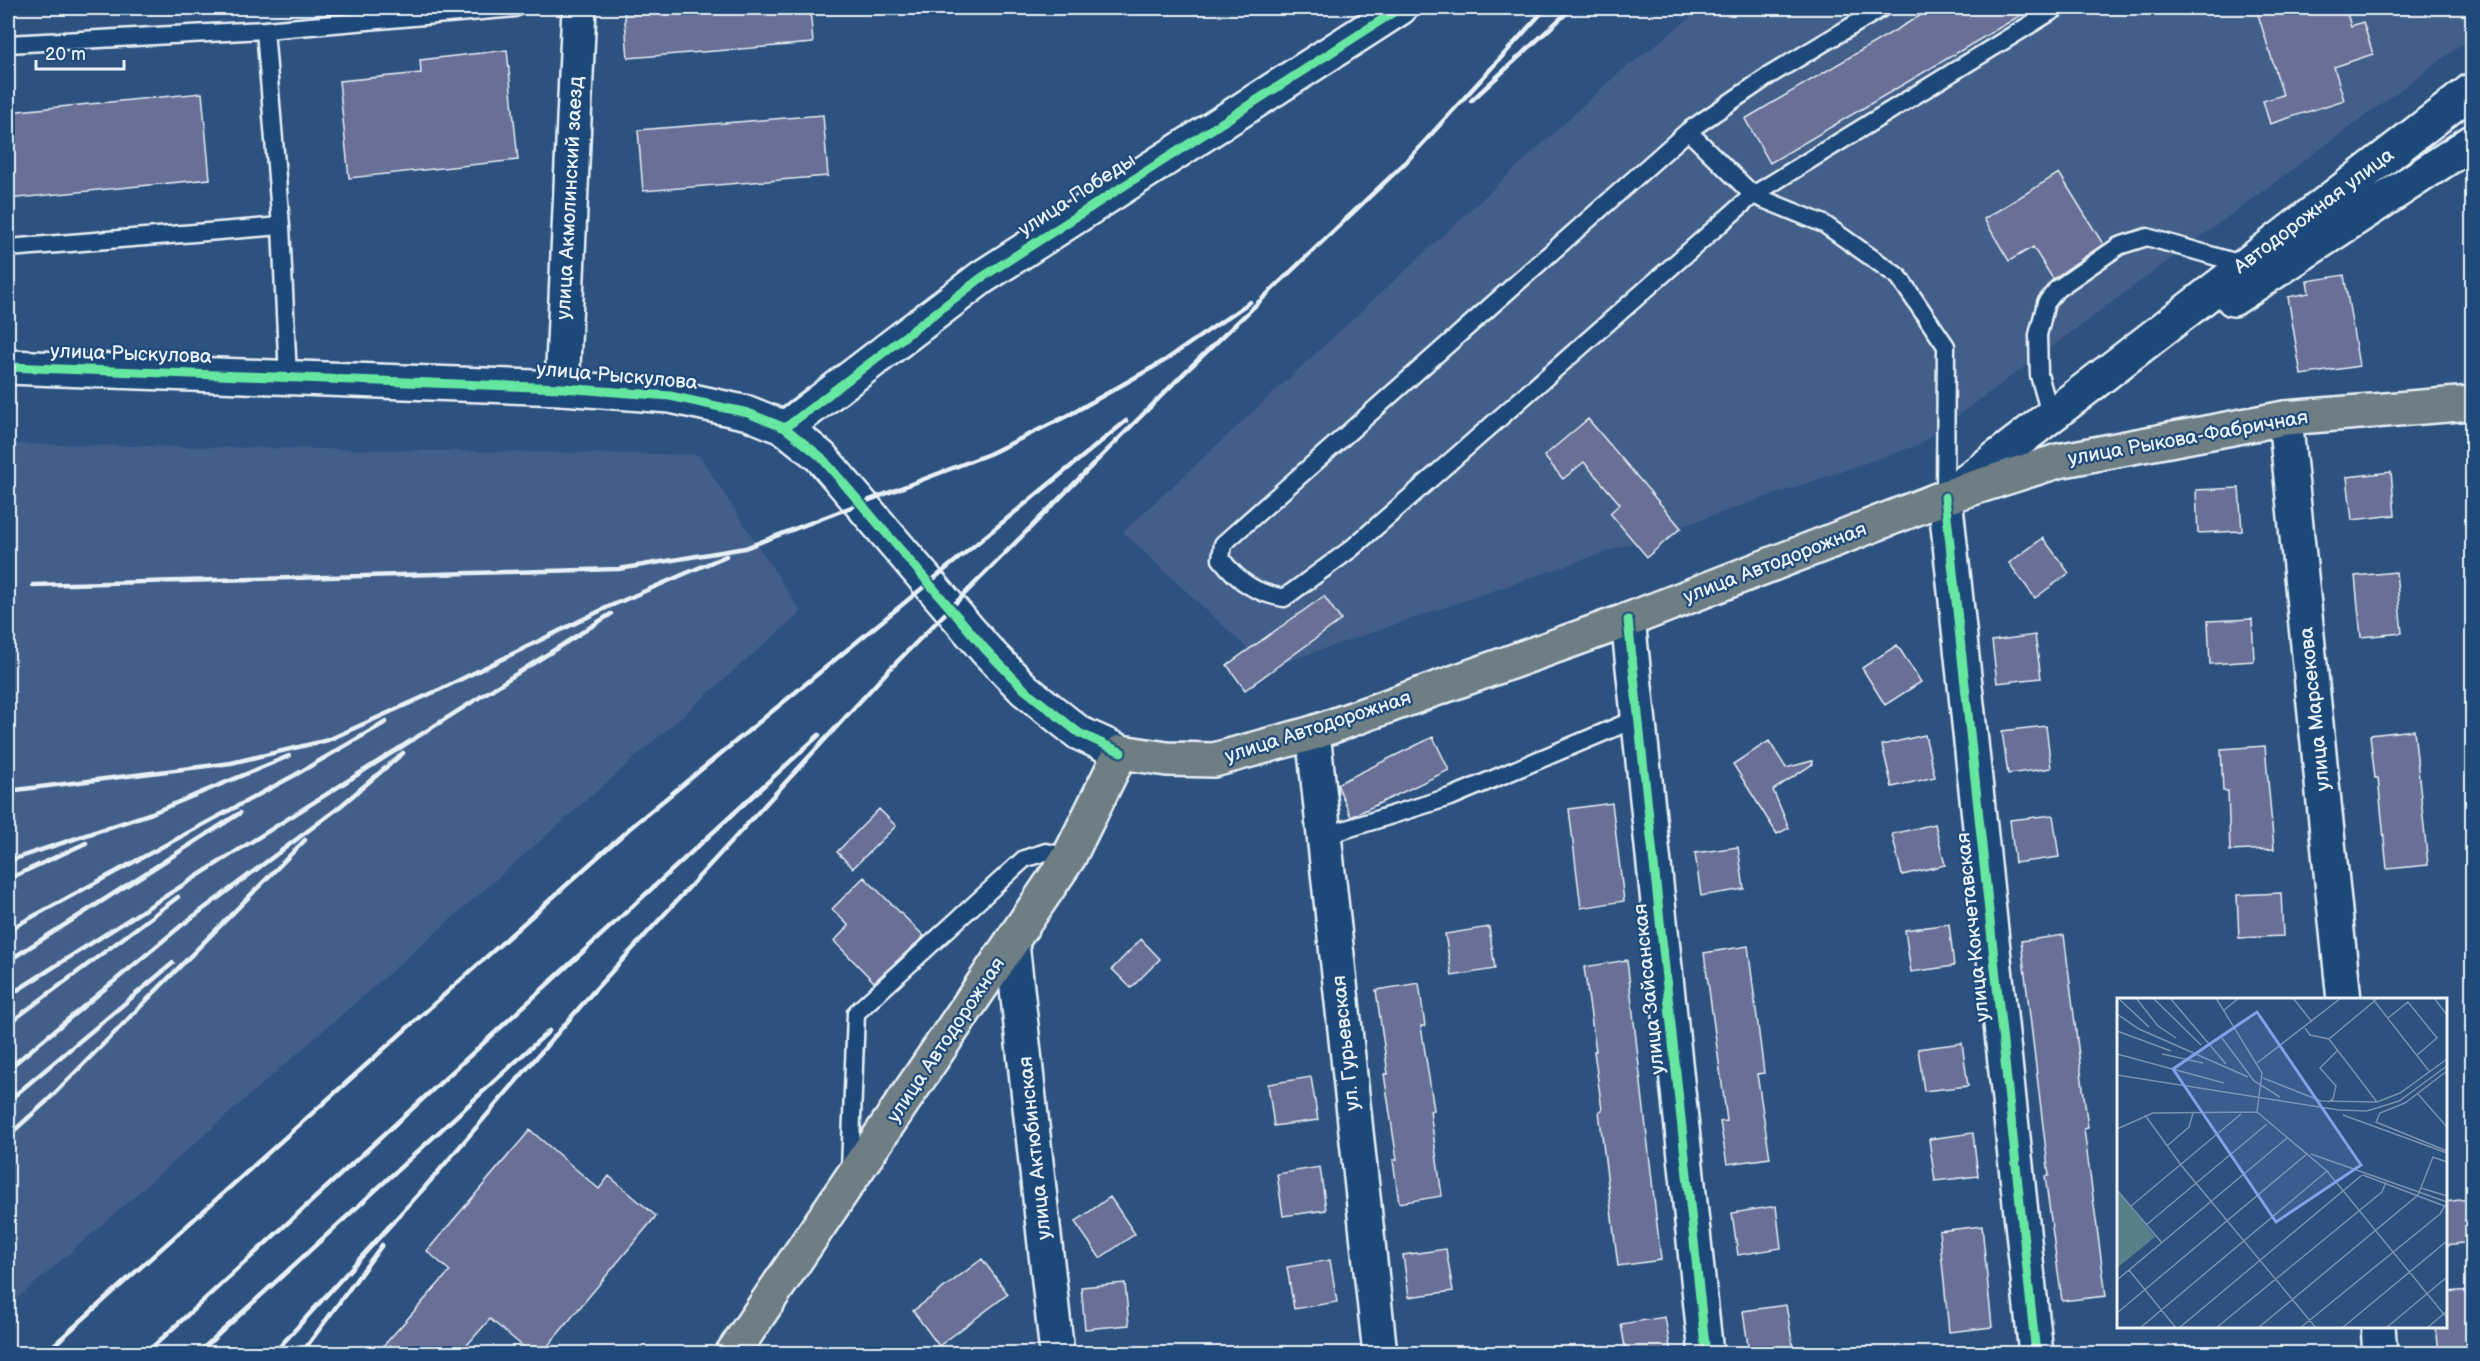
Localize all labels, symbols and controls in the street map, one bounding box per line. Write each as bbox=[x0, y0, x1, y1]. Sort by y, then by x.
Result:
scale bar bbox=[36, 33, 124, 71]
text: 20 m bbox=[45, 44, 86, 65]
street label: улица Акмолинский заезд bbox=[552, 76, 588, 320]
street label: Автодорожная улица bbox=[2228, 143, 2399, 280]
street label: улица Победы bbox=[1014, 148, 1140, 242]
street label: улица Рыскулова bbox=[50, 339, 212, 369]
street label: улица Рыскулова bbox=[535, 357, 699, 395]
street label: улица Рыкова-Фабричная bbox=[2066, 405, 2310, 471]
street label: улица Автодорожная bbox=[1680, 517, 1870, 609]
street label: улица Марсекова bbox=[2294, 626, 2336, 792]
street label: улица Автодорожная bbox=[1222, 686, 1414, 768]
street label: улица Кокчетавская bbox=[1951, 831, 1995, 1023]
street label: улица Зайсанская bbox=[1628, 902, 1670, 1076]
street label: улица Автодорожная bbox=[882, 953, 1010, 1127]
street label: ул. Гурьевская bbox=[1327, 974, 1365, 1112]
inset map bbox=[2117, 998, 2447, 1328]
street label: улица Актюбинская bbox=[1013, 1055, 1057, 1241]

